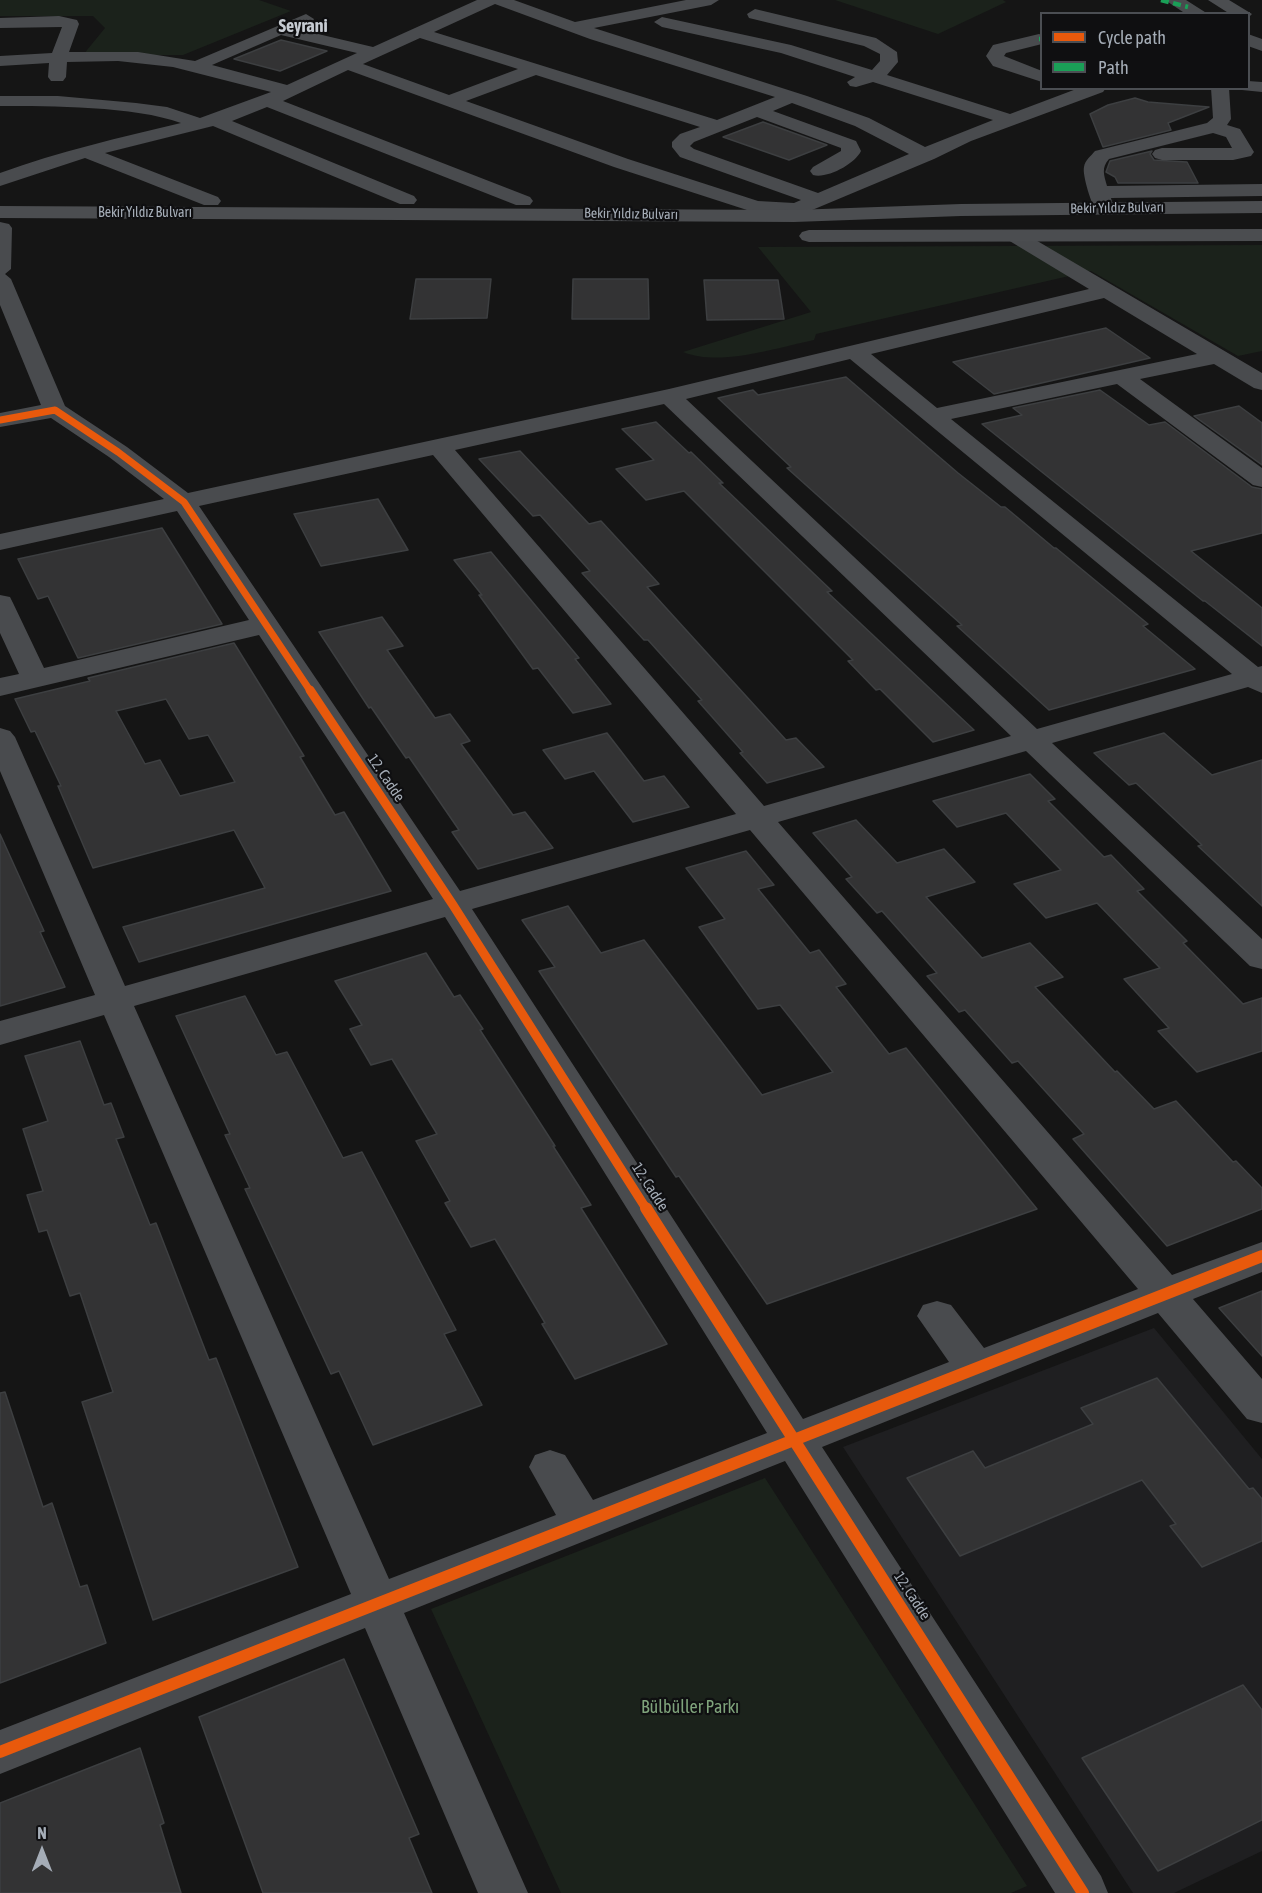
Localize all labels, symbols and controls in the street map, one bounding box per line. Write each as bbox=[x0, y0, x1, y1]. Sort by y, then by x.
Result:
legend bbox=[1040, 12, 1250, 90]
district label: Seyrani bbox=[278, 15, 328, 37]
text: Cycle path bbox=[1098, 27, 1166, 48]
text: Path bbox=[1098, 57, 1129, 78]
street label: Bekir Yıldız Bulvarı bbox=[1070, 199, 1164, 217]
street label: Bekir Yıldız Bulvarı bbox=[98, 205, 192, 221]
street label: Bekir Yıldız Bulvarı bbox=[584, 205, 678, 223]
street label: 12. Cadde bbox=[364, 751, 408, 805]
street label: 12. Cadde bbox=[628, 1160, 672, 1214]
street label: 12. Cadde bbox=[890, 1569, 934, 1623]
park label: Bülbüller Parkı bbox=[641, 1696, 739, 1718]
north arrow bbox=[12, 1821, 72, 1881]
text: N bbox=[37, 1824, 47, 1842]

